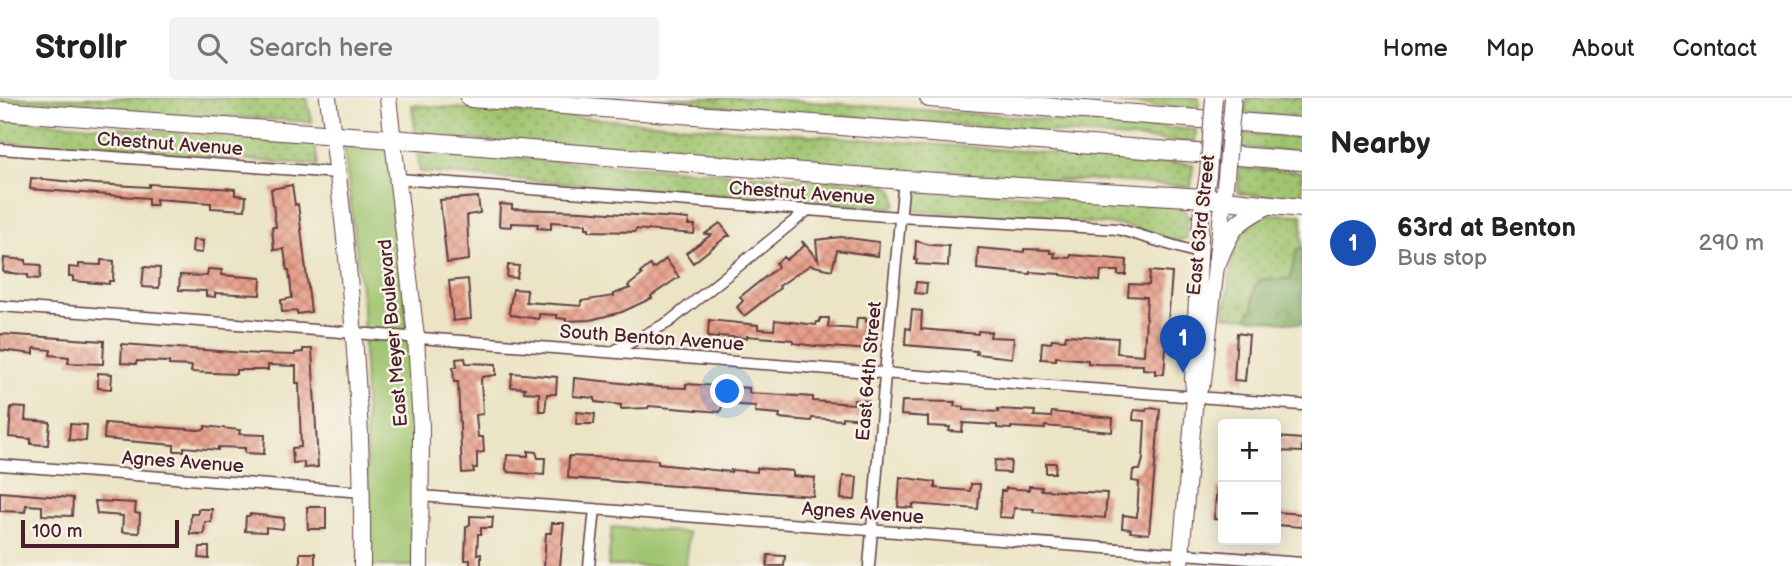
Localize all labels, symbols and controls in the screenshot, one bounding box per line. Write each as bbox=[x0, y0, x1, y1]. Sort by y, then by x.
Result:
search box bbox=[169, 17, 659, 80]
text: Strollr bbox=[35, 28, 127, 68]
icon: search bbox=[193, 29, 231, 67]
text: Search here bbox=[249, 33, 393, 64]
text: Home bbox=[1383, 34, 1448, 63]
text: Map bbox=[1486, 34, 1534, 63]
text: About bbox=[1572, 34, 1634, 63]
text: Contact bbox=[1672, 34, 1757, 63]
text: Nearby bbox=[1330, 126, 1430, 162]
street label: Chestnut Avenue bbox=[96, 128, 244, 161]
street label: East 63rd Street bbox=[1183, 154, 1220, 297]
street label: Chestnut Avenue bbox=[728, 177, 876, 210]
text: 63rd at Benton bbox=[1397, 213, 1576, 244]
text: 1 bbox=[1348, 229, 1358, 257]
text: 290 m bbox=[1698, 229, 1764, 257]
street label: East Meyer Boulevard bbox=[374, 238, 413, 428]
text: Bus stop bbox=[1397, 244, 1487, 272]
street label: East 64th Street bbox=[852, 300, 887, 442]
pin: 1 bbox=[1160, 315, 1206, 373]
street label: South Benton Avenue bbox=[559, 321, 745, 356]
your location bbox=[710, 374, 744, 408]
map controls bbox=[1218, 419, 1281, 545]
button: + bbox=[1218, 419, 1281, 482]
street label: Agnes Avenue bbox=[121, 447, 245, 478]
button: − bbox=[1218, 482, 1281, 545]
street label: Agnes Avenue bbox=[801, 498, 925, 529]
scale bar bbox=[21, 517, 178, 549]
text: 100 m bbox=[32, 520, 83, 543]

